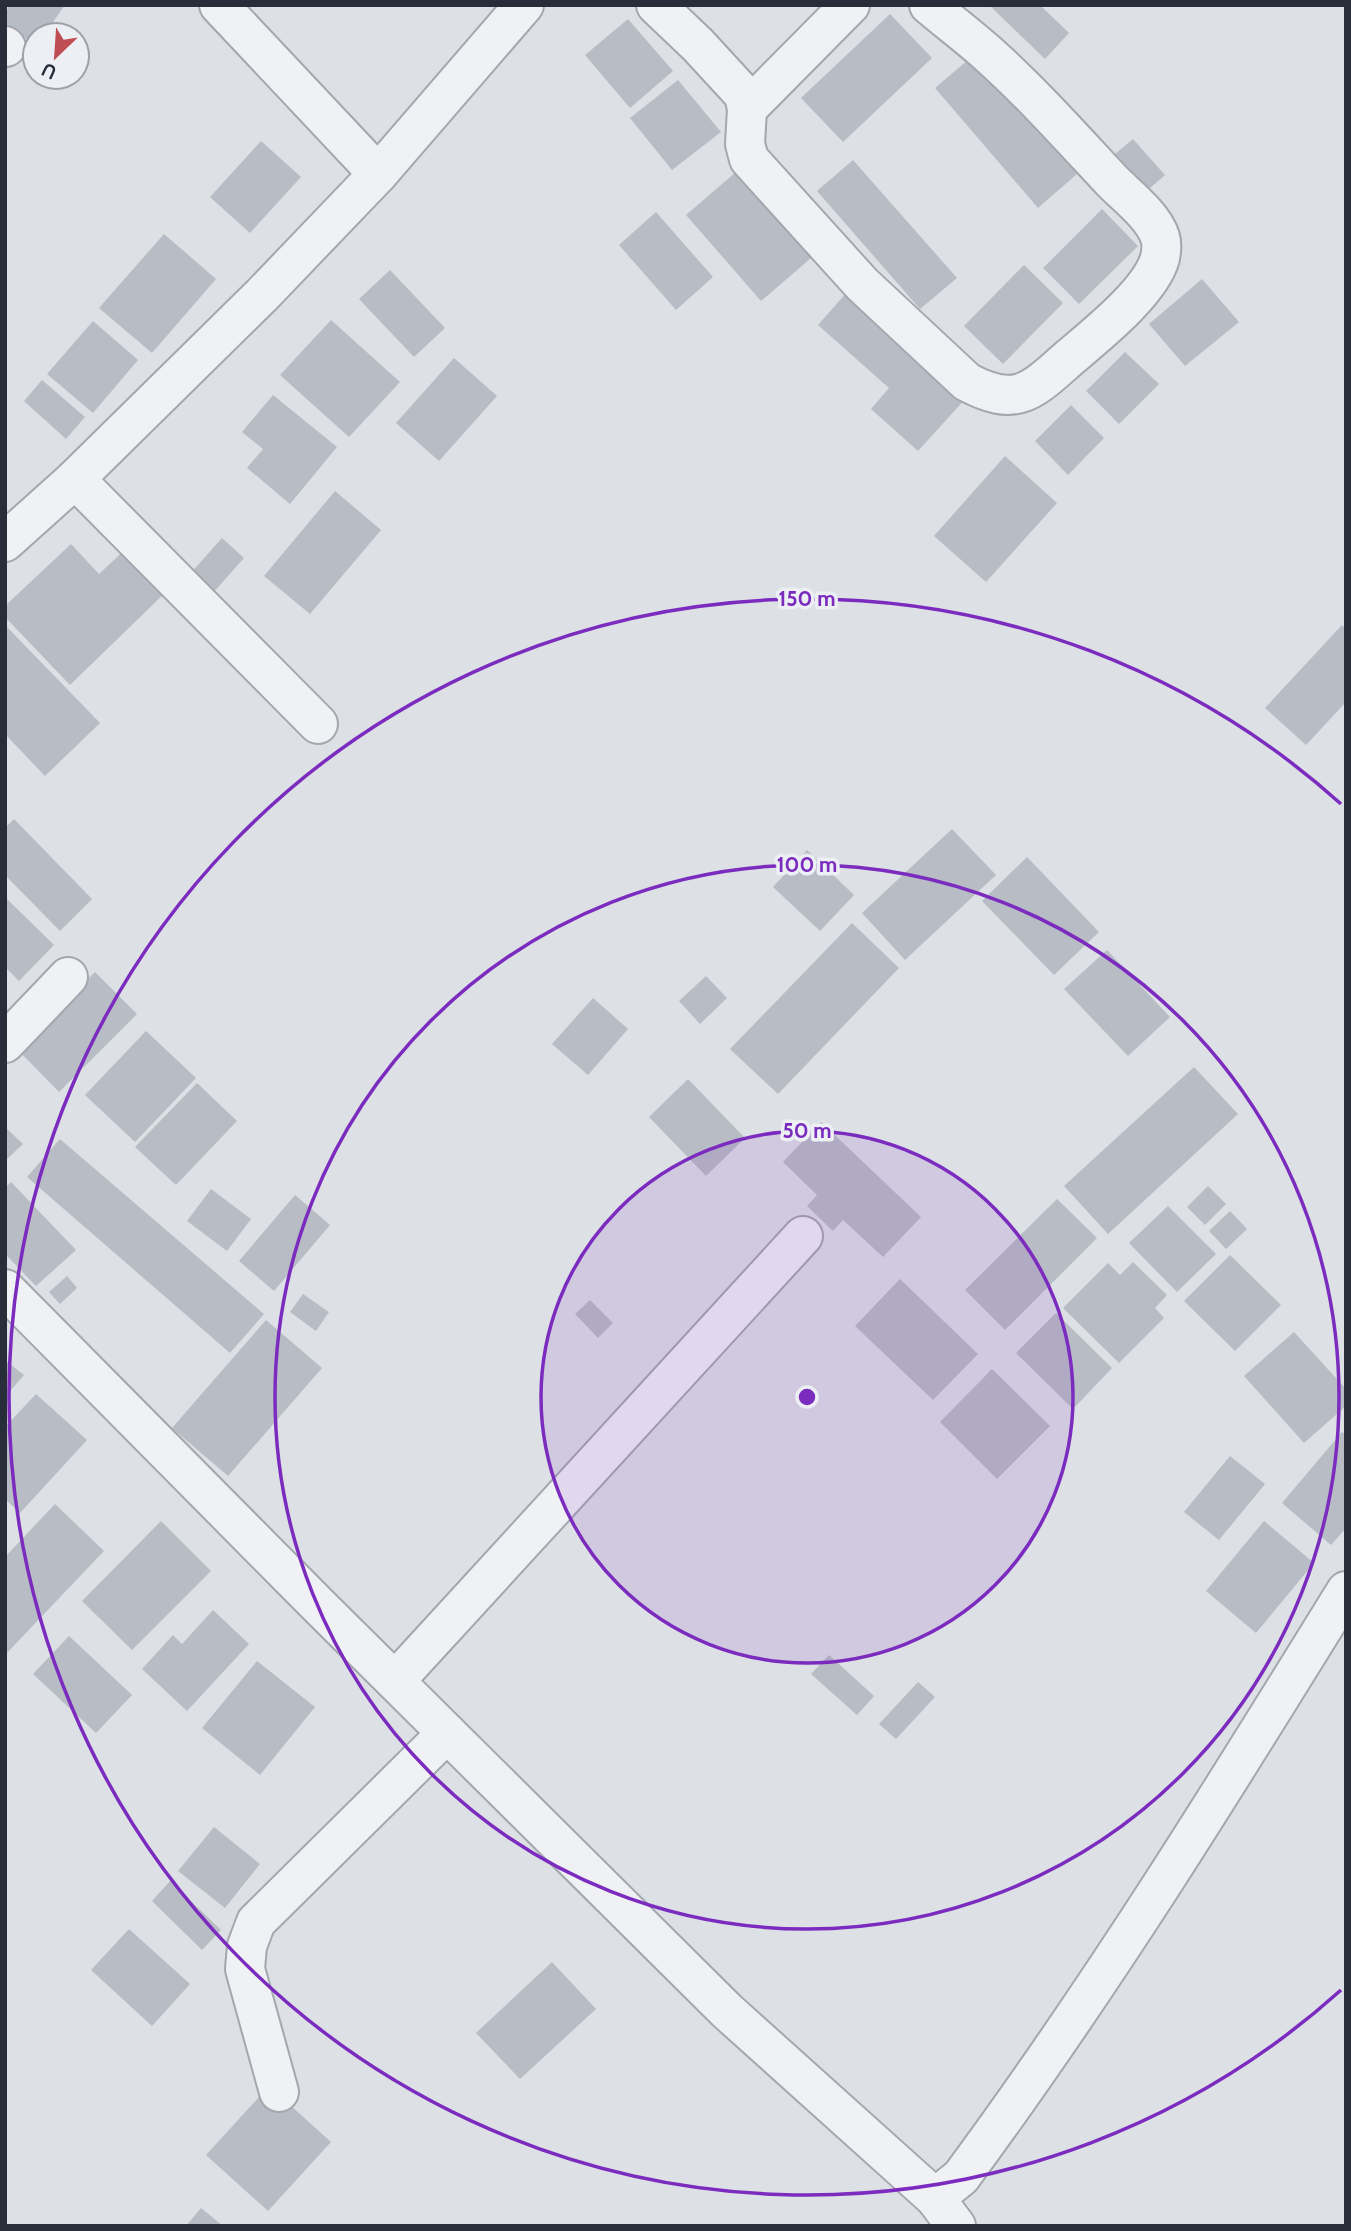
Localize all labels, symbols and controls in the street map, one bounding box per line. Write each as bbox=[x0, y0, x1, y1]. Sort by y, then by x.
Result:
north arrow bbox=[21, 21, 91, 91]
text: U bbox=[38, 58, 60, 84]
text: 150 m bbox=[779, 586, 835, 611]
text: 100 m bbox=[777, 852, 837, 877]
text: 50 m bbox=[782, 1118, 832, 1143]
centre of rings bbox=[795, 1385, 819, 1409]

